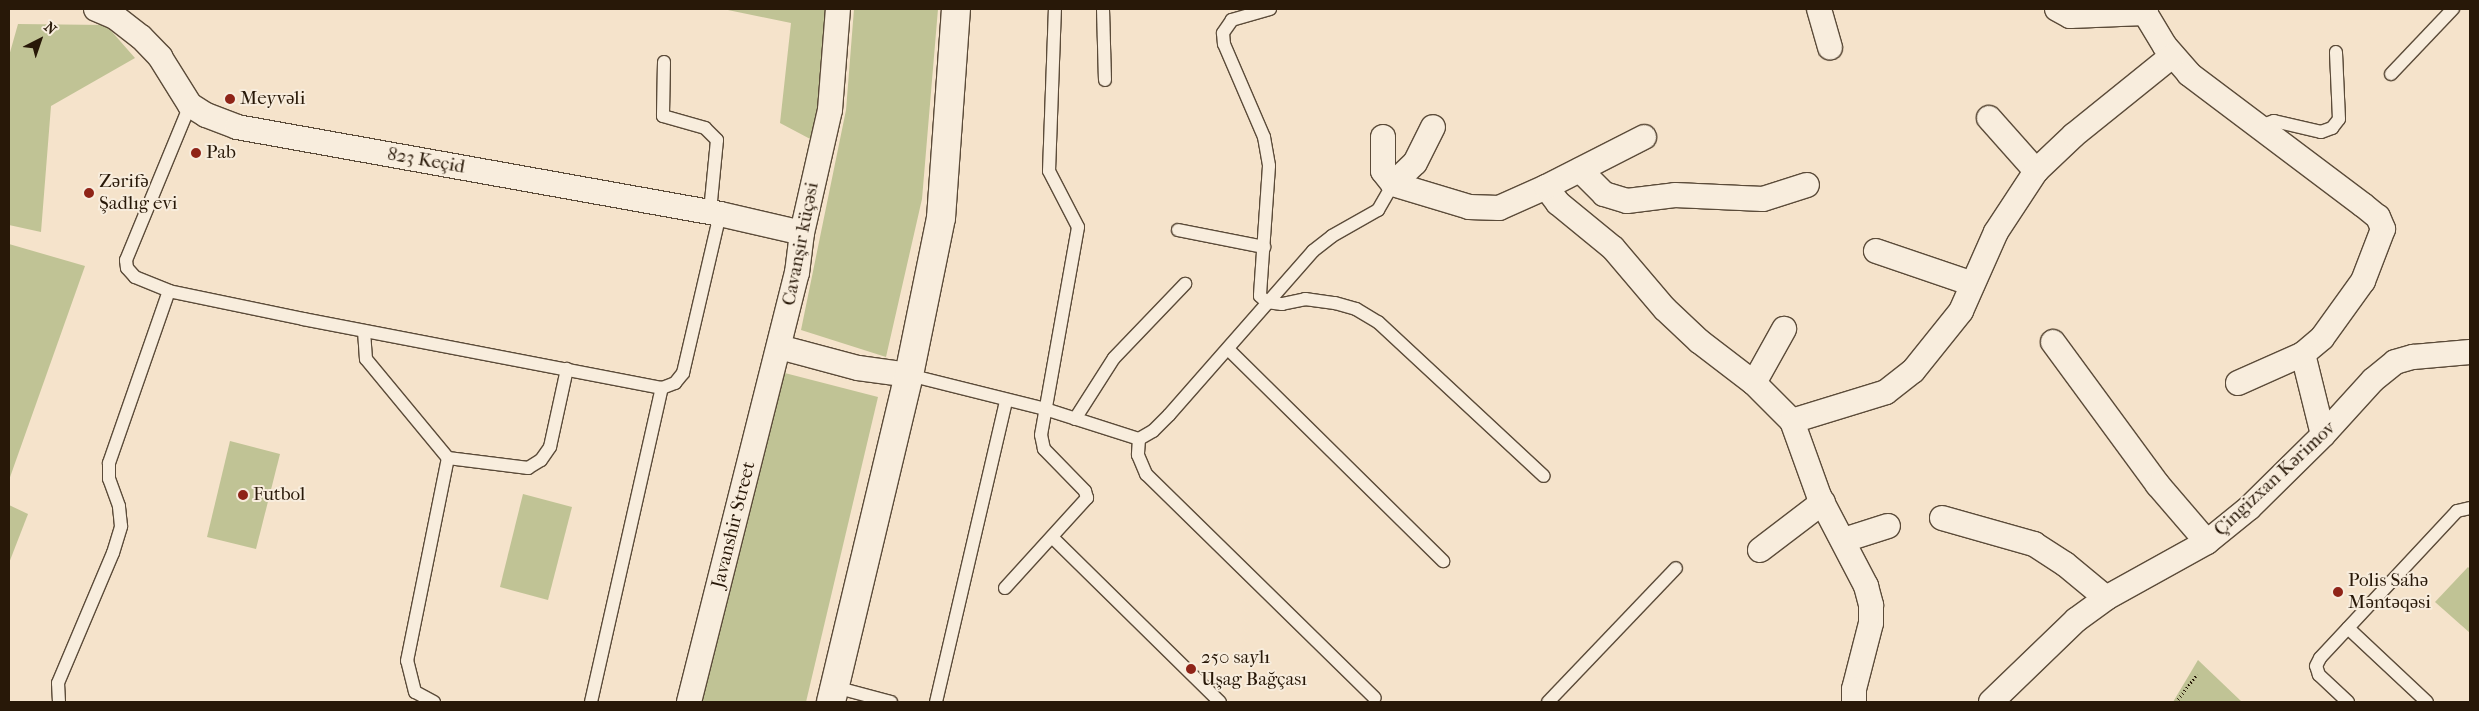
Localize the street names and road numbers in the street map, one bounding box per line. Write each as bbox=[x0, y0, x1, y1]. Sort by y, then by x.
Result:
street label: 823 Keçid bbox=[385, 143, 467, 179]
street label: Cavanşir küçəsi bbox=[778, 180, 824, 308]
street label: Çingizxan Kərimov bbox=[2210, 417, 2340, 541]
street label: Javanshir Street bbox=[707, 459, 761, 591]

